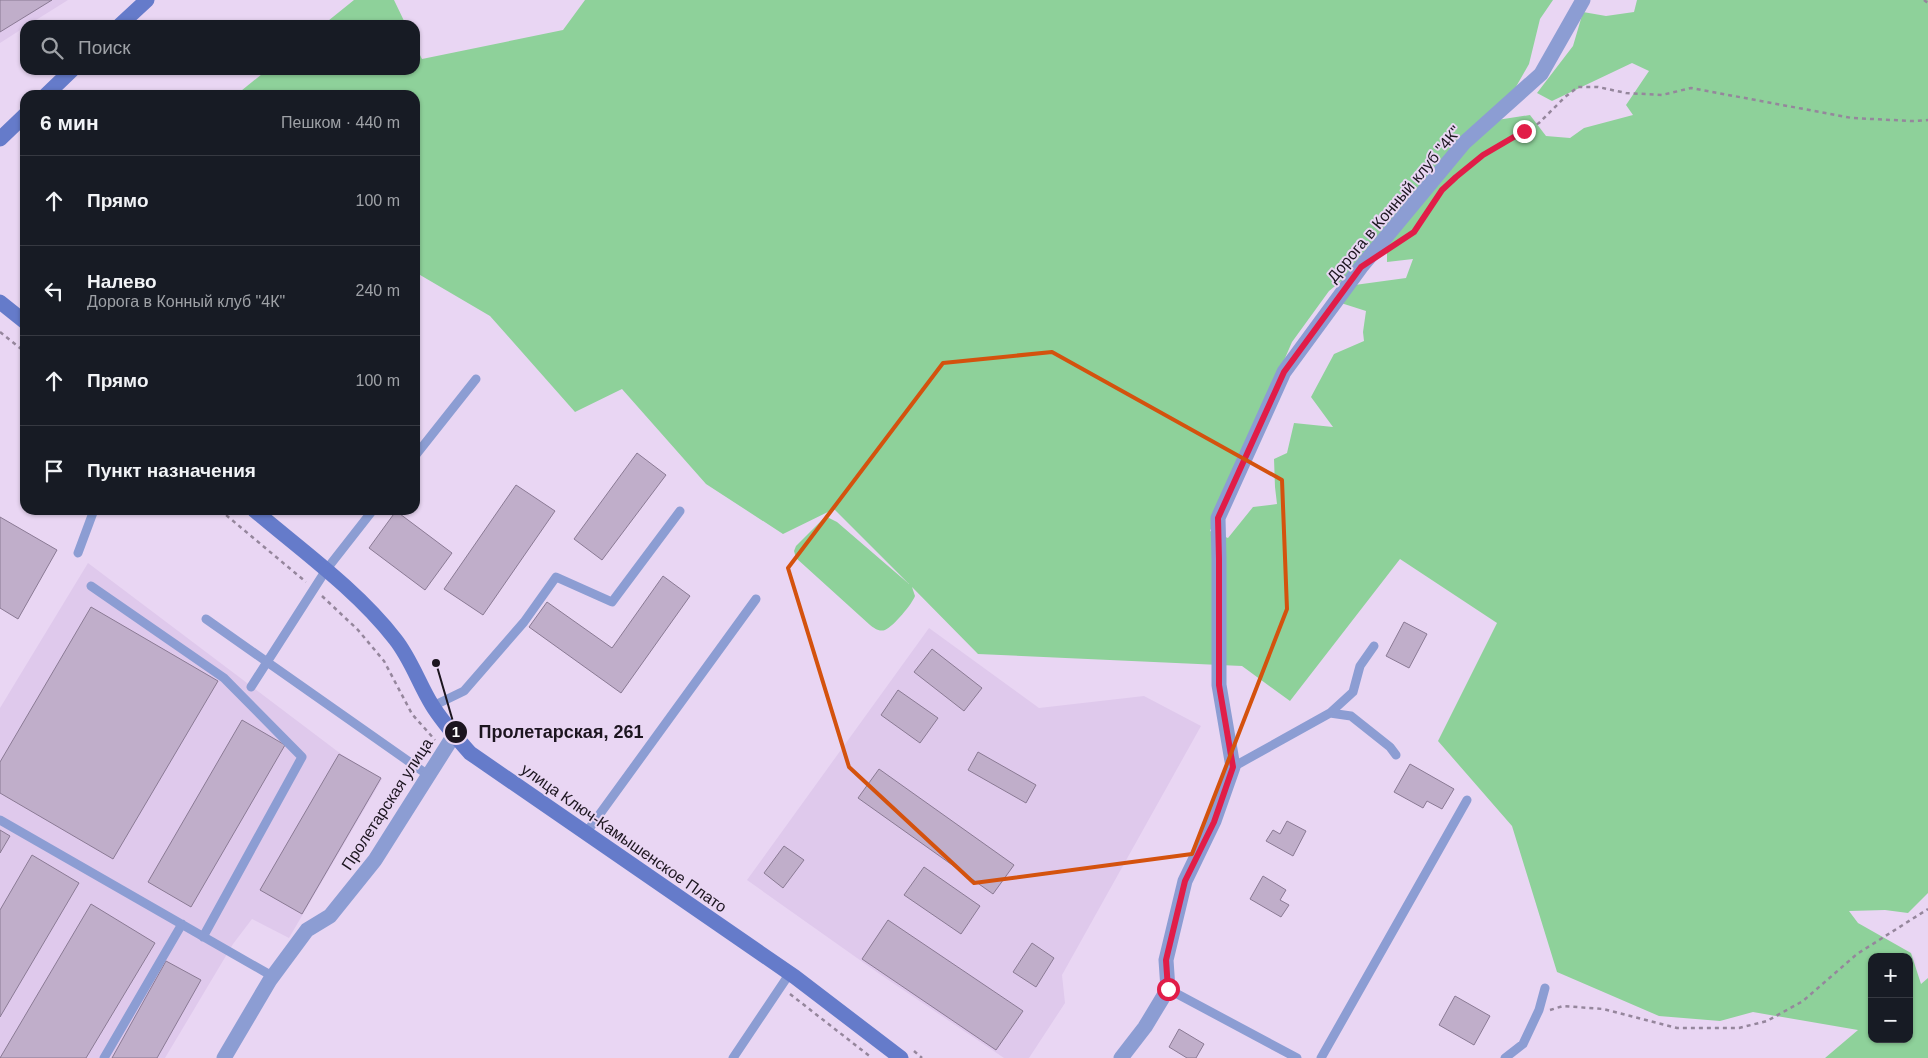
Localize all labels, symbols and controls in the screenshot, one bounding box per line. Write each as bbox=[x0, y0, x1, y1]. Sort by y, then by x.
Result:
search box bbox=[20, 20, 420, 75]
icon: search bbox=[38, 34, 66, 62]
text: Поиск bbox=[78, 37, 131, 58]
text: 6 мин bbox=[40, 111, 99, 134]
text: Пешком · 440 m bbox=[281, 114, 400, 131]
route end bbox=[1513, 120, 1536, 143]
street label: Дорога в Конный клуб "4К" bbox=[1324, 123, 1464, 285]
icon: ahead bbox=[40, 187, 68, 215]
text: Прямо bbox=[87, 190, 149, 211]
text: 100 m bbox=[356, 192, 400, 209]
text: Налево bbox=[87, 271, 157, 292]
icon: left bbox=[40, 277, 68, 305]
text: 240 m bbox=[356, 282, 400, 299]
text: Дорога в Конный клуб "4К" bbox=[87, 293, 285, 310]
icon: ahead bbox=[40, 367, 68, 395]
text: Прямо bbox=[87, 370, 149, 391]
text: 100 m bbox=[356, 372, 400, 389]
icon: arrive bbox=[40, 457, 68, 485]
text: Пункт назначения bbox=[87, 460, 256, 481]
callout: Пролетарская, 261 bbox=[444, 715, 654, 748]
text: Пролетарская, 261 bbox=[479, 722, 643, 742]
text: 1 bbox=[452, 723, 460, 740]
street label: Пролетарская улица bbox=[338, 735, 436, 873]
street label: улица Ключ-Камышенское Плато bbox=[518, 760, 730, 916]
map controls bbox=[1868, 953, 1913, 1043]
button: + bbox=[1868, 953, 1913, 998]
route start bbox=[1157, 978, 1180, 1001]
button: − bbox=[1868, 998, 1913, 1043]

